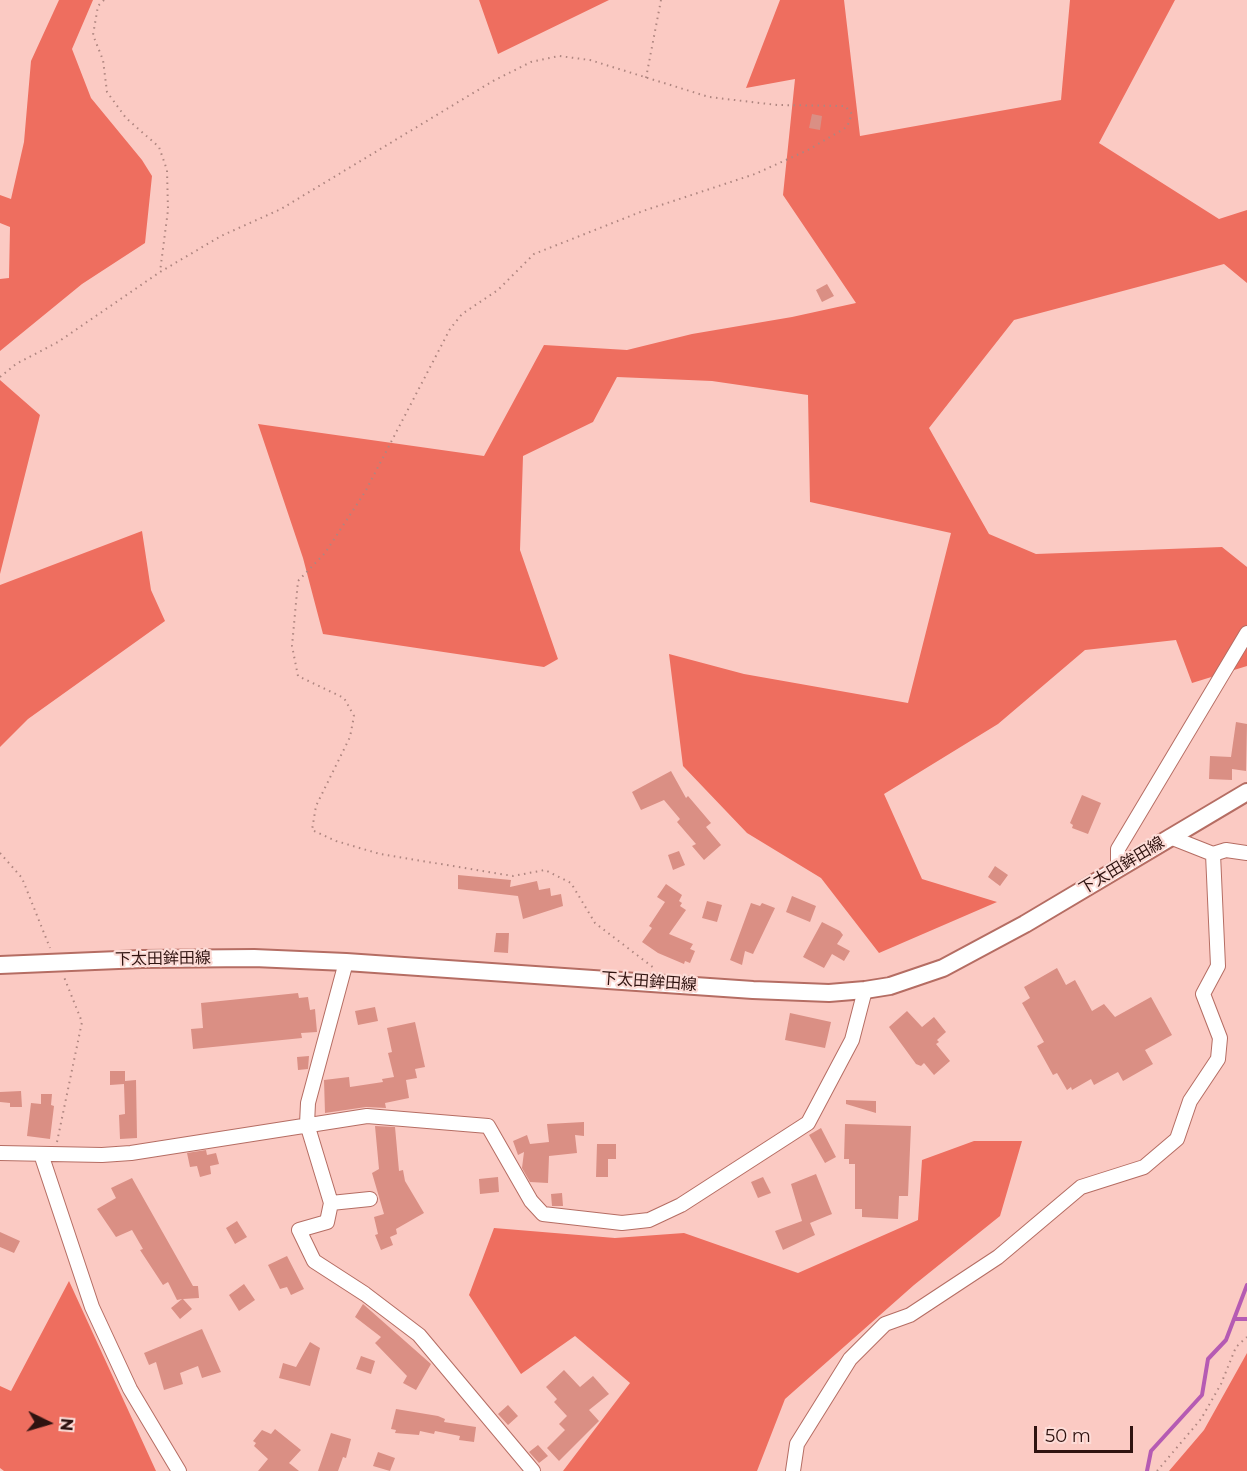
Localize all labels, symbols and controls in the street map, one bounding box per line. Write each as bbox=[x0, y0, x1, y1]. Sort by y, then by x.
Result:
street label: 下太田鉾田線 bbox=[1076, 833, 1168, 899]
street label: 下太田鉾田線 bbox=[115, 949, 211, 969]
street label: 下太田鉾田線 bbox=[600, 969, 698, 995]
north arrow bbox=[18, 1393, 78, 1453]
scale bar bbox=[1037, 1414, 1136, 1452]
text: N bbox=[56, 1417, 76, 1432]
text: 50 m bbox=[1045, 1425, 1091, 1447]

